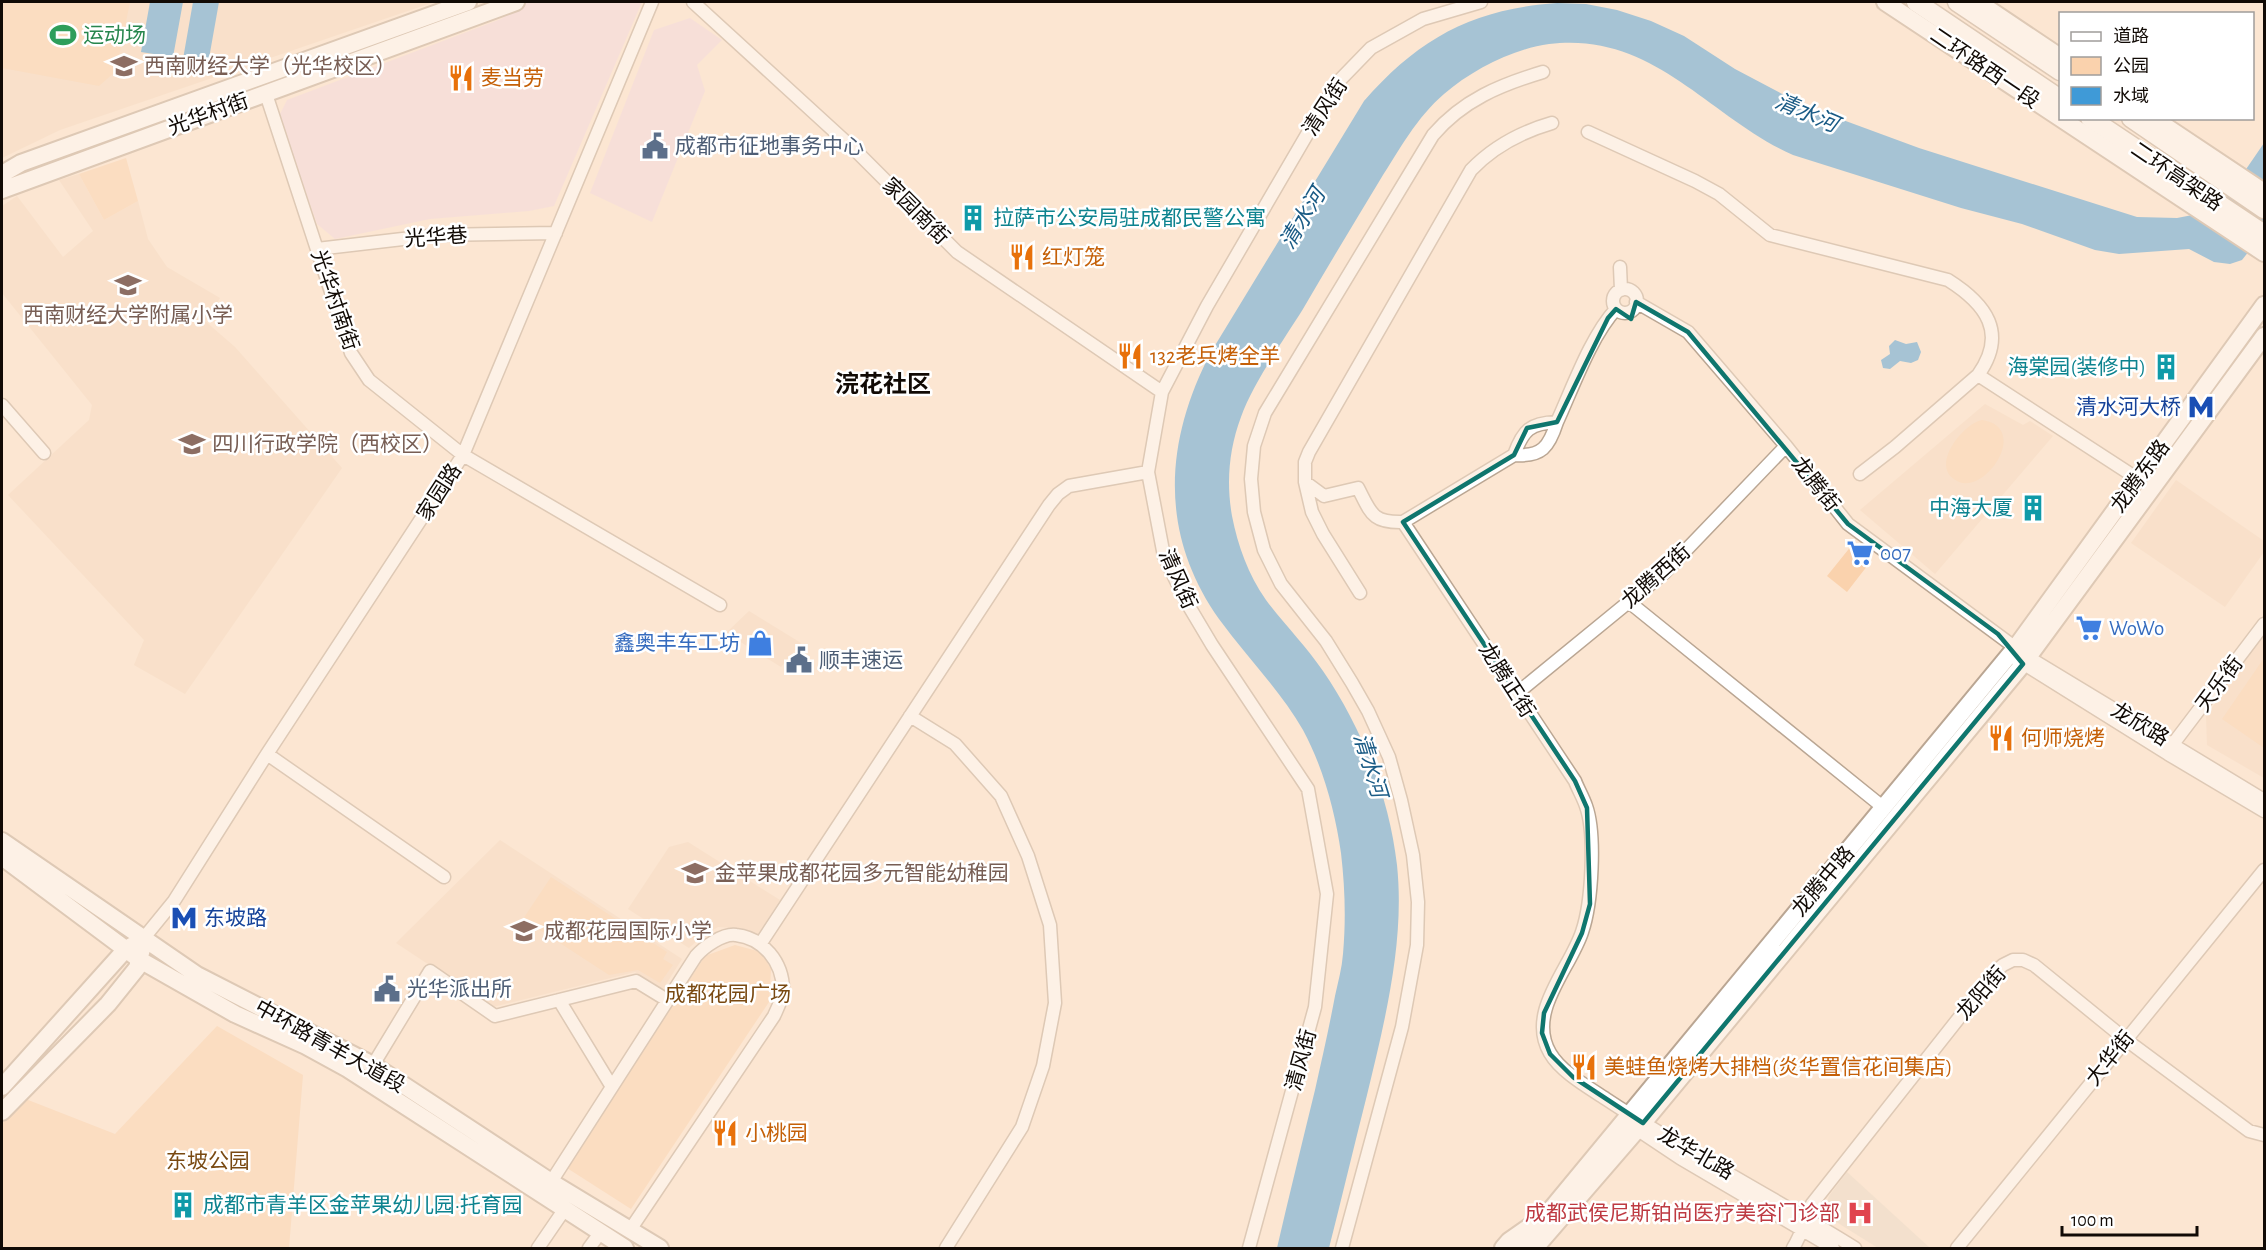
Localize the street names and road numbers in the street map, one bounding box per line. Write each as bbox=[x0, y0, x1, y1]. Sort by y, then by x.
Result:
street label: 二环路西一段 bbox=[1927, 24, 2043, 112]
street label: 清风街 bbox=[1299, 75, 1351, 139]
street label: 光华村街 bbox=[165, 89, 251, 139]
street label: 二环高架路 bbox=[2127, 138, 2227, 214]
street label: 家园南街 bbox=[879, 174, 953, 248]
street label: 光华巷 bbox=[404, 224, 468, 250]
street label: 光华村南街 bbox=[308, 247, 362, 353]
street label: 龙腾东路 bbox=[2106, 436, 2174, 516]
street label: 龙腾街 bbox=[1788, 452, 1844, 516]
street label: 家园路 bbox=[413, 460, 465, 524]
street label: 龙腾西街 bbox=[1617, 540, 1695, 612]
street label: 清风街 bbox=[1155, 546, 1201, 612]
street label: 龙腾正街 bbox=[1475, 639, 1539, 721]
street label: 天乐街 bbox=[2191, 652, 2247, 716]
street label: 龙欣路 bbox=[2107, 698, 2173, 750]
street label: 龙腾中路 bbox=[1788, 842, 1858, 920]
street label: 龙阳街 bbox=[1952, 962, 2010, 1024]
street label: 中环路青羊大道段 bbox=[251, 996, 409, 1096]
street label: 清风街 bbox=[1282, 1027, 1320, 1093]
street label: 大华街 bbox=[2082, 1027, 2138, 1089]
street label: 龙华北路 bbox=[1654, 1122, 1738, 1184]

